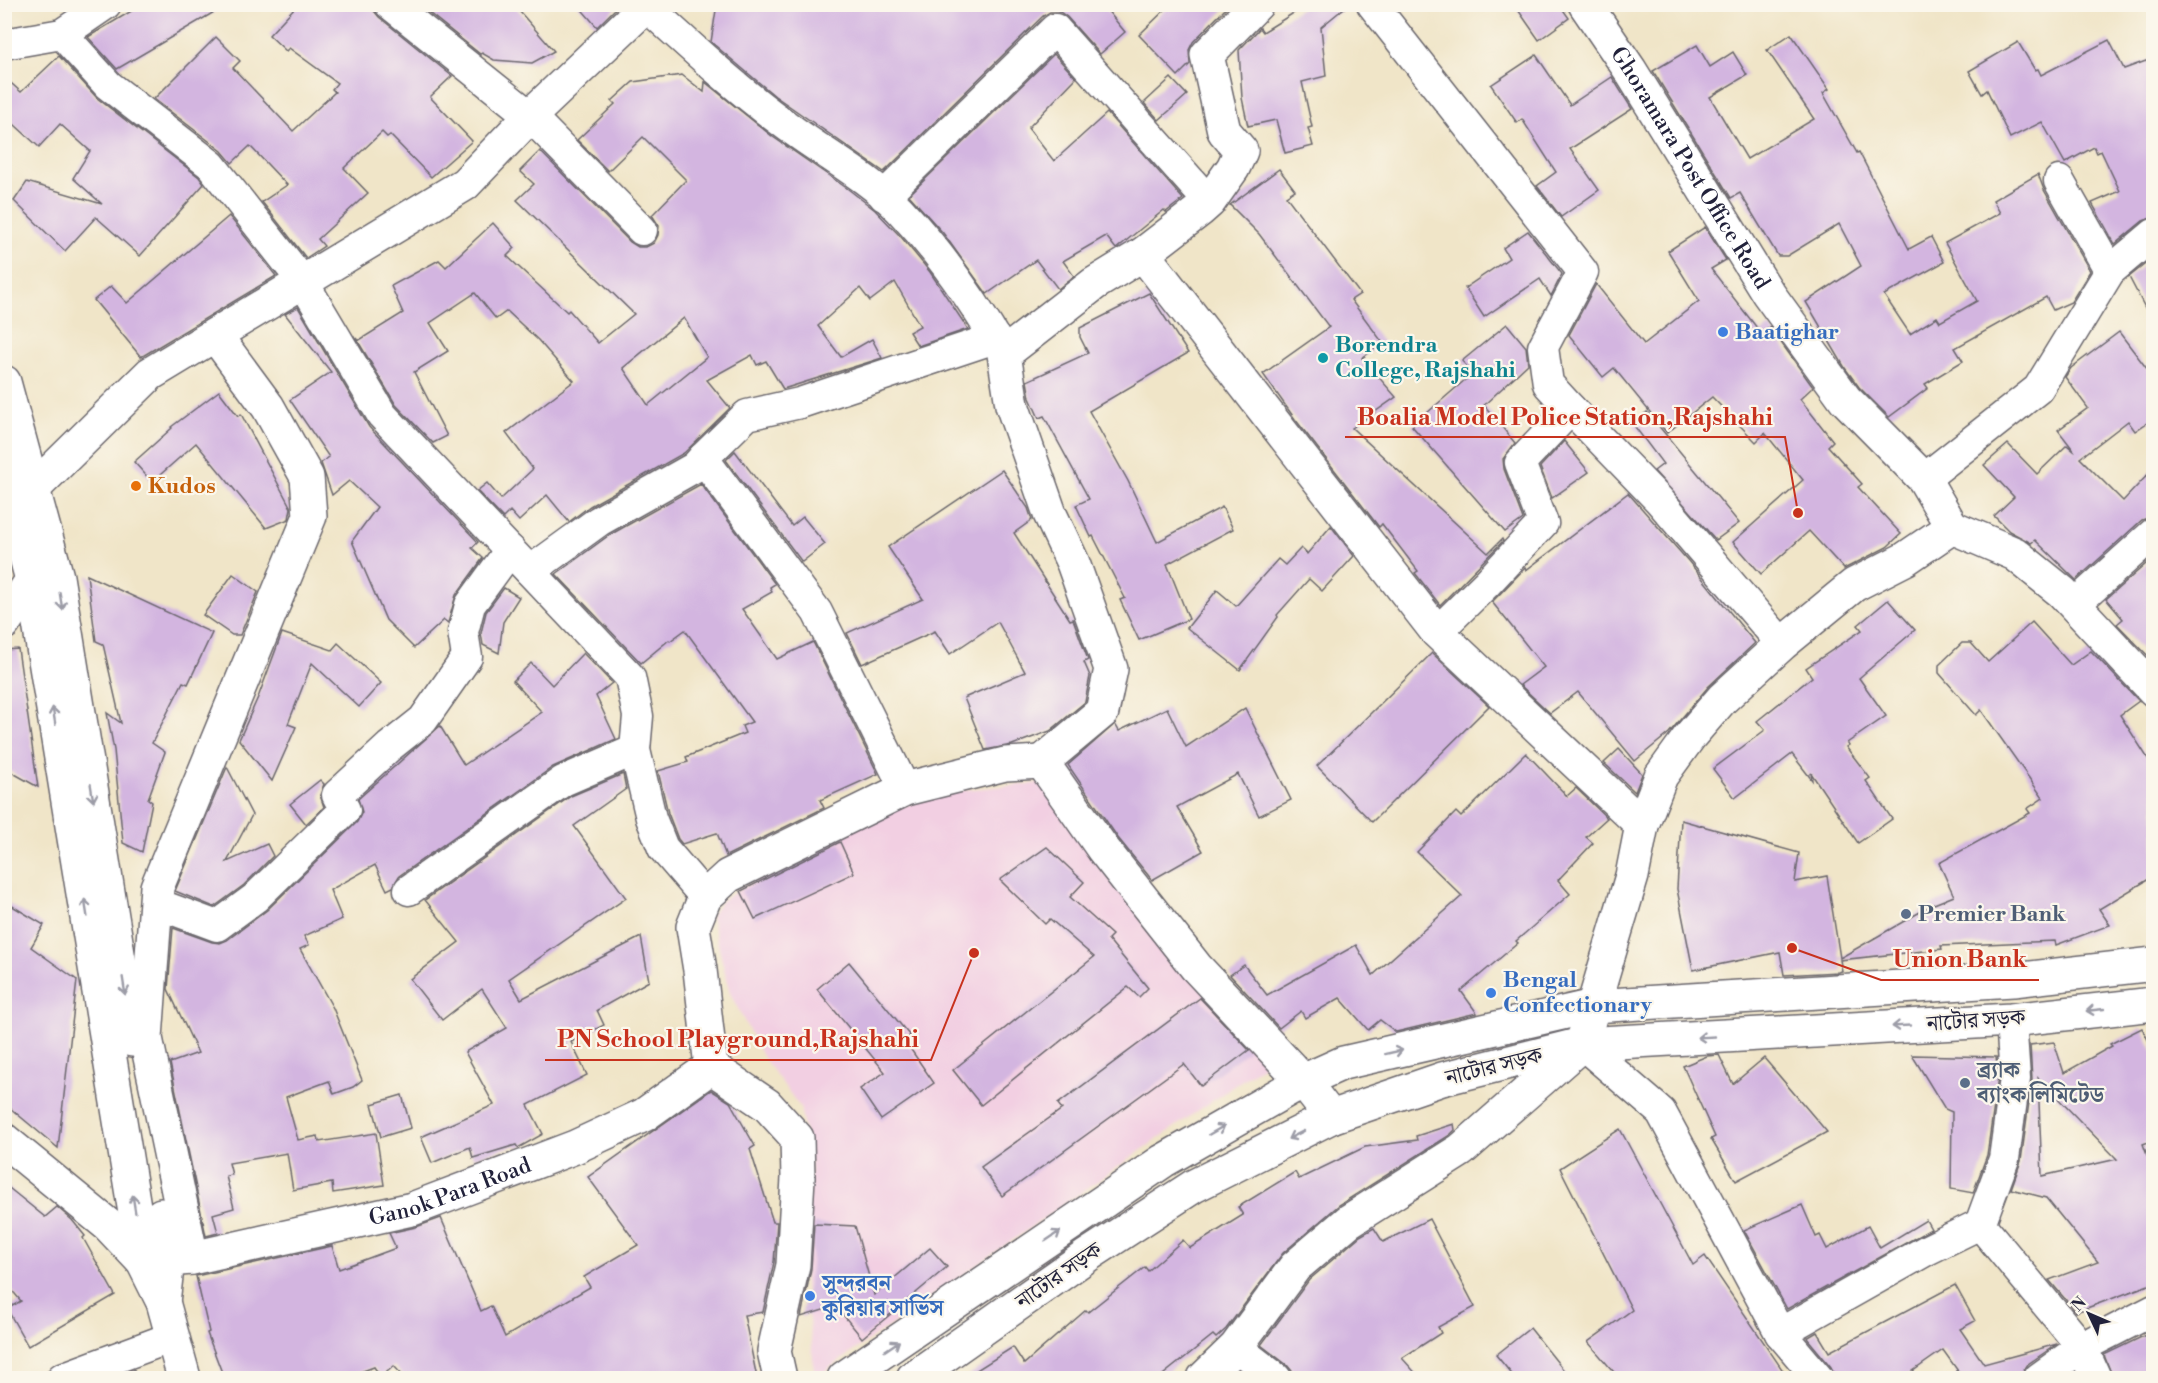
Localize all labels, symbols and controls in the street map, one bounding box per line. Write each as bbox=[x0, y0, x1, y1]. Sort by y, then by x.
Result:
street label: Ghoramara Post Office Road bbox=[1605, 42, 1776, 295]
place label: Baatighar bbox=[1735, 319, 1839, 346]
marker: Baatighar bbox=[1716, 325, 1730, 339]
place label: Borendra College, Rajshahi bbox=[1335, 332, 1516, 384]
marker: Borendra College, Rajshahi bbox=[1316, 351, 1330, 365]
callout: Boalia Model Police Station,Rajshahi bbox=[1345, 395, 1785, 437]
text: Boalia Model Police Station,Rajshahi bbox=[1357, 403, 1773, 433]
place label: Kudos bbox=[148, 473, 216, 500]
marker: Kudos bbox=[129, 479, 143, 493]
one-way arrow bbox=[55, 591, 66, 610]
one-way arrow bbox=[49, 706, 60, 726]
one-way arrow bbox=[87, 783, 98, 803]
one-way arrow bbox=[80, 899, 91, 919]
place label: Premier Bank bbox=[1918, 901, 2066, 928]
marker: Premier Bank bbox=[1899, 907, 1913, 921]
callout: Union Bank bbox=[1881, 938, 2039, 980]
text: Union Bank bbox=[1893, 945, 2028, 975]
place label: Bengal Confectionary bbox=[1503, 967, 1653, 1019]
one-way arrow bbox=[118, 976, 129, 995]
marker: Bengal Confectionary bbox=[1484, 986, 1498, 1000]
street label: নাটোর সড়ক bbox=[1925, 1003, 2028, 1038]
one-way arrow bbox=[2086, 1005, 2106, 1016]
callout: PN School Playground,Rajshahi bbox=[545, 1018, 931, 1060]
one-way arrow bbox=[1892, 1020, 1912, 1031]
text: PN School Playground,Rajshahi bbox=[557, 1025, 919, 1055]
one-way arrow bbox=[1697, 1031, 1717, 1042]
street label: নাটোর সড়ক bbox=[1442, 1041, 1547, 1092]
one-way arrow bbox=[1384, 1045, 1403, 1057]
place label: ব্র্যাক ব্যাংক লিমিটেড bbox=[1976, 1057, 2105, 1109]
marker: ব্র্যাক ব্যাংক লিমিটেড bbox=[1958, 1076, 1972, 1090]
one-way arrow bbox=[1208, 1124, 1225, 1136]
one-way arrow bbox=[1287, 1130, 1305, 1141]
street label: Ganok Para Road bbox=[366, 1151, 535, 1232]
one-way arrow bbox=[128, 1195, 139, 1215]
one-way arrow bbox=[1045, 1230, 1061, 1242]
street label: নাটোর সড়ক bbox=[1009, 1235, 1108, 1316]
place label: সুন্দরবন কুরিয়ার সার্ভিস bbox=[821, 1270, 945, 1322]
north arrow bbox=[2059, 1284, 2119, 1344]
marker: সুন্দরবন কুরিয়ার সার্ভিস bbox=[803, 1289, 817, 1303]
text: N bbox=[2067, 1293, 2091, 1316]
one-way arrow bbox=[883, 1339, 900, 1351]

